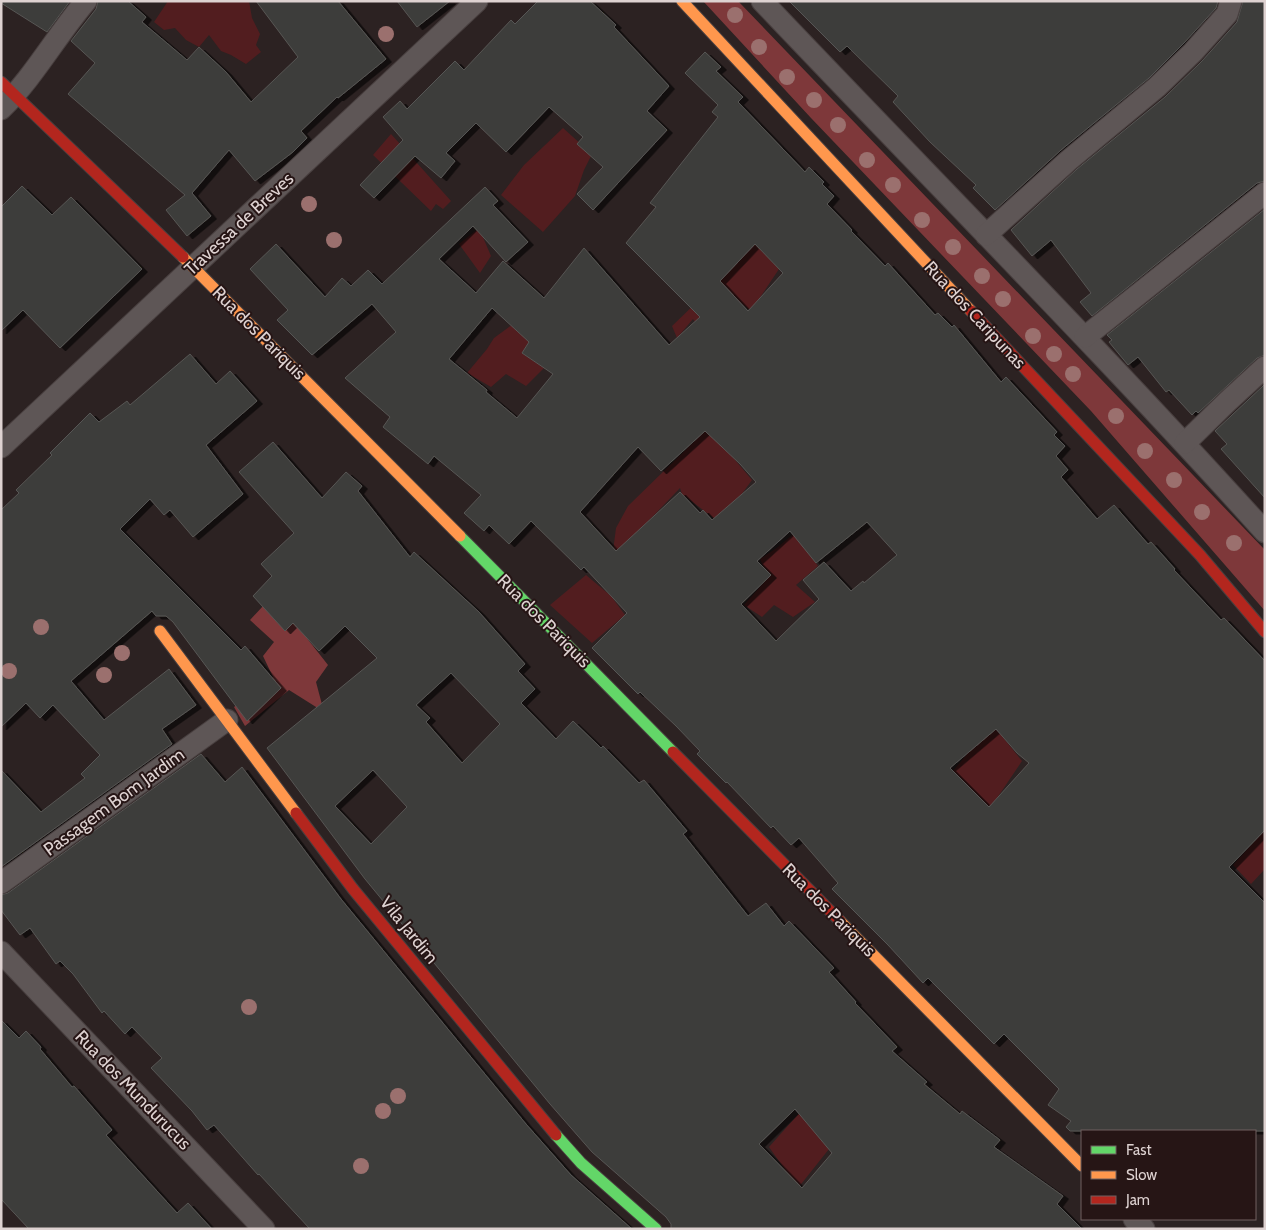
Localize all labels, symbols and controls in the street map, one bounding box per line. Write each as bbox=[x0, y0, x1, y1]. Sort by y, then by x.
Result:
street label: Travessa de Breves bbox=[180, 168, 298, 280]
street label: Rua dos Caripunas bbox=[920, 257, 1030, 373]
street label: Rua dos Pariquis bbox=[208, 282, 310, 384]
street label: Rua dos Pariquis bbox=[493, 570, 595, 672]
street label: Passagem Bom Jardim bbox=[39, 743, 189, 861]
street label: Rua dos Pariquis bbox=[778, 859, 880, 961]
street label: Vila Jardim bbox=[375, 892, 443, 968]
street label: Rua dos Mundurucus bbox=[70, 1026, 196, 1154]
legend bbox=[1081, 1130, 1256, 1220]
text: Fast bbox=[1126, 1141, 1151, 1159]
text: Slow bbox=[1126, 1166, 1157, 1184]
text: Jam bbox=[1125, 1191, 1150, 1209]

